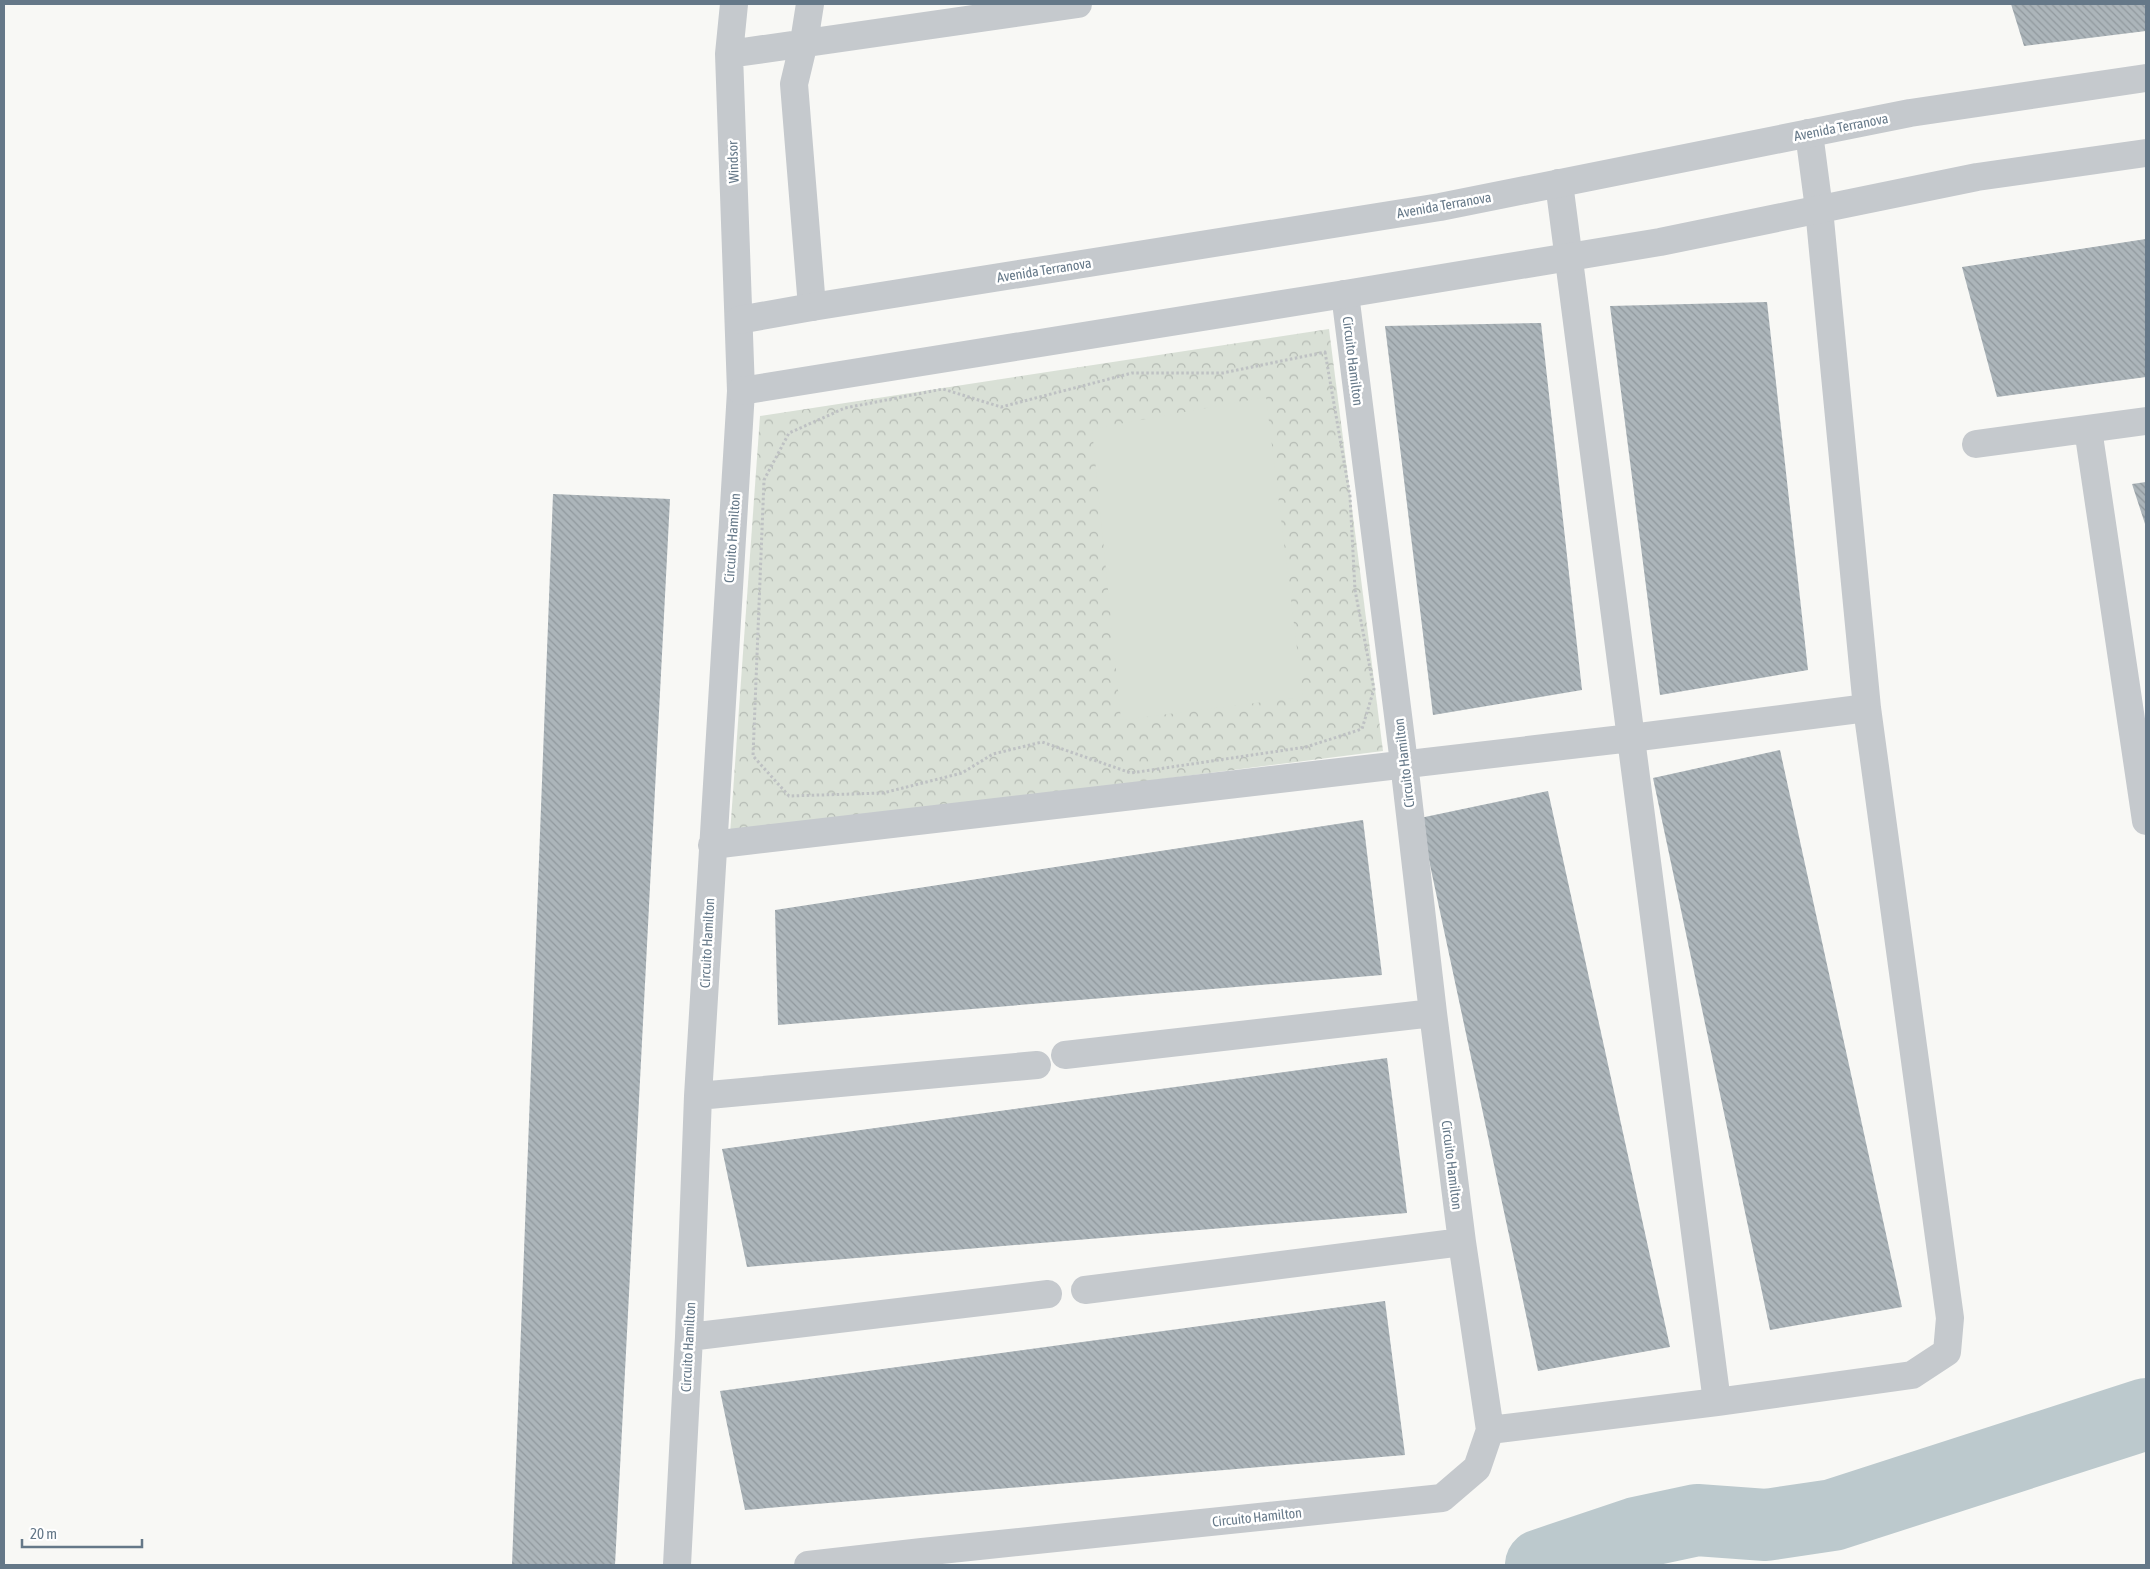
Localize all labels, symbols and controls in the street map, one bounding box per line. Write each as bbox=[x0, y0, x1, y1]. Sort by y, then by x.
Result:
street label: Avenida Terranova bbox=[1793, 110, 1889, 144]
street label: Windsor bbox=[724, 140, 742, 183]
street label: Avenida Terranova bbox=[1396, 189, 1492, 221]
street label: Avenida Terranova bbox=[996, 255, 1092, 285]
street label: Circuito Hamilton bbox=[1340, 315, 1366, 407]
street label: Circuito Hamilton bbox=[721, 492, 743, 584]
street label: Circuito Hamilton bbox=[1391, 717, 1417, 809]
street label: Circuito Hamilton bbox=[697, 898, 717, 988]
street label: Circuito Hamilton bbox=[1439, 1119, 1465, 1211]
street label: Circuito Hamilton bbox=[678, 1302, 698, 1392]
street label: Circuito Hamilton bbox=[1211, 1504, 1303, 1530]
scale bar bbox=[22, 1516, 142, 1548]
text: 20 m bbox=[30, 1525, 57, 1542]

